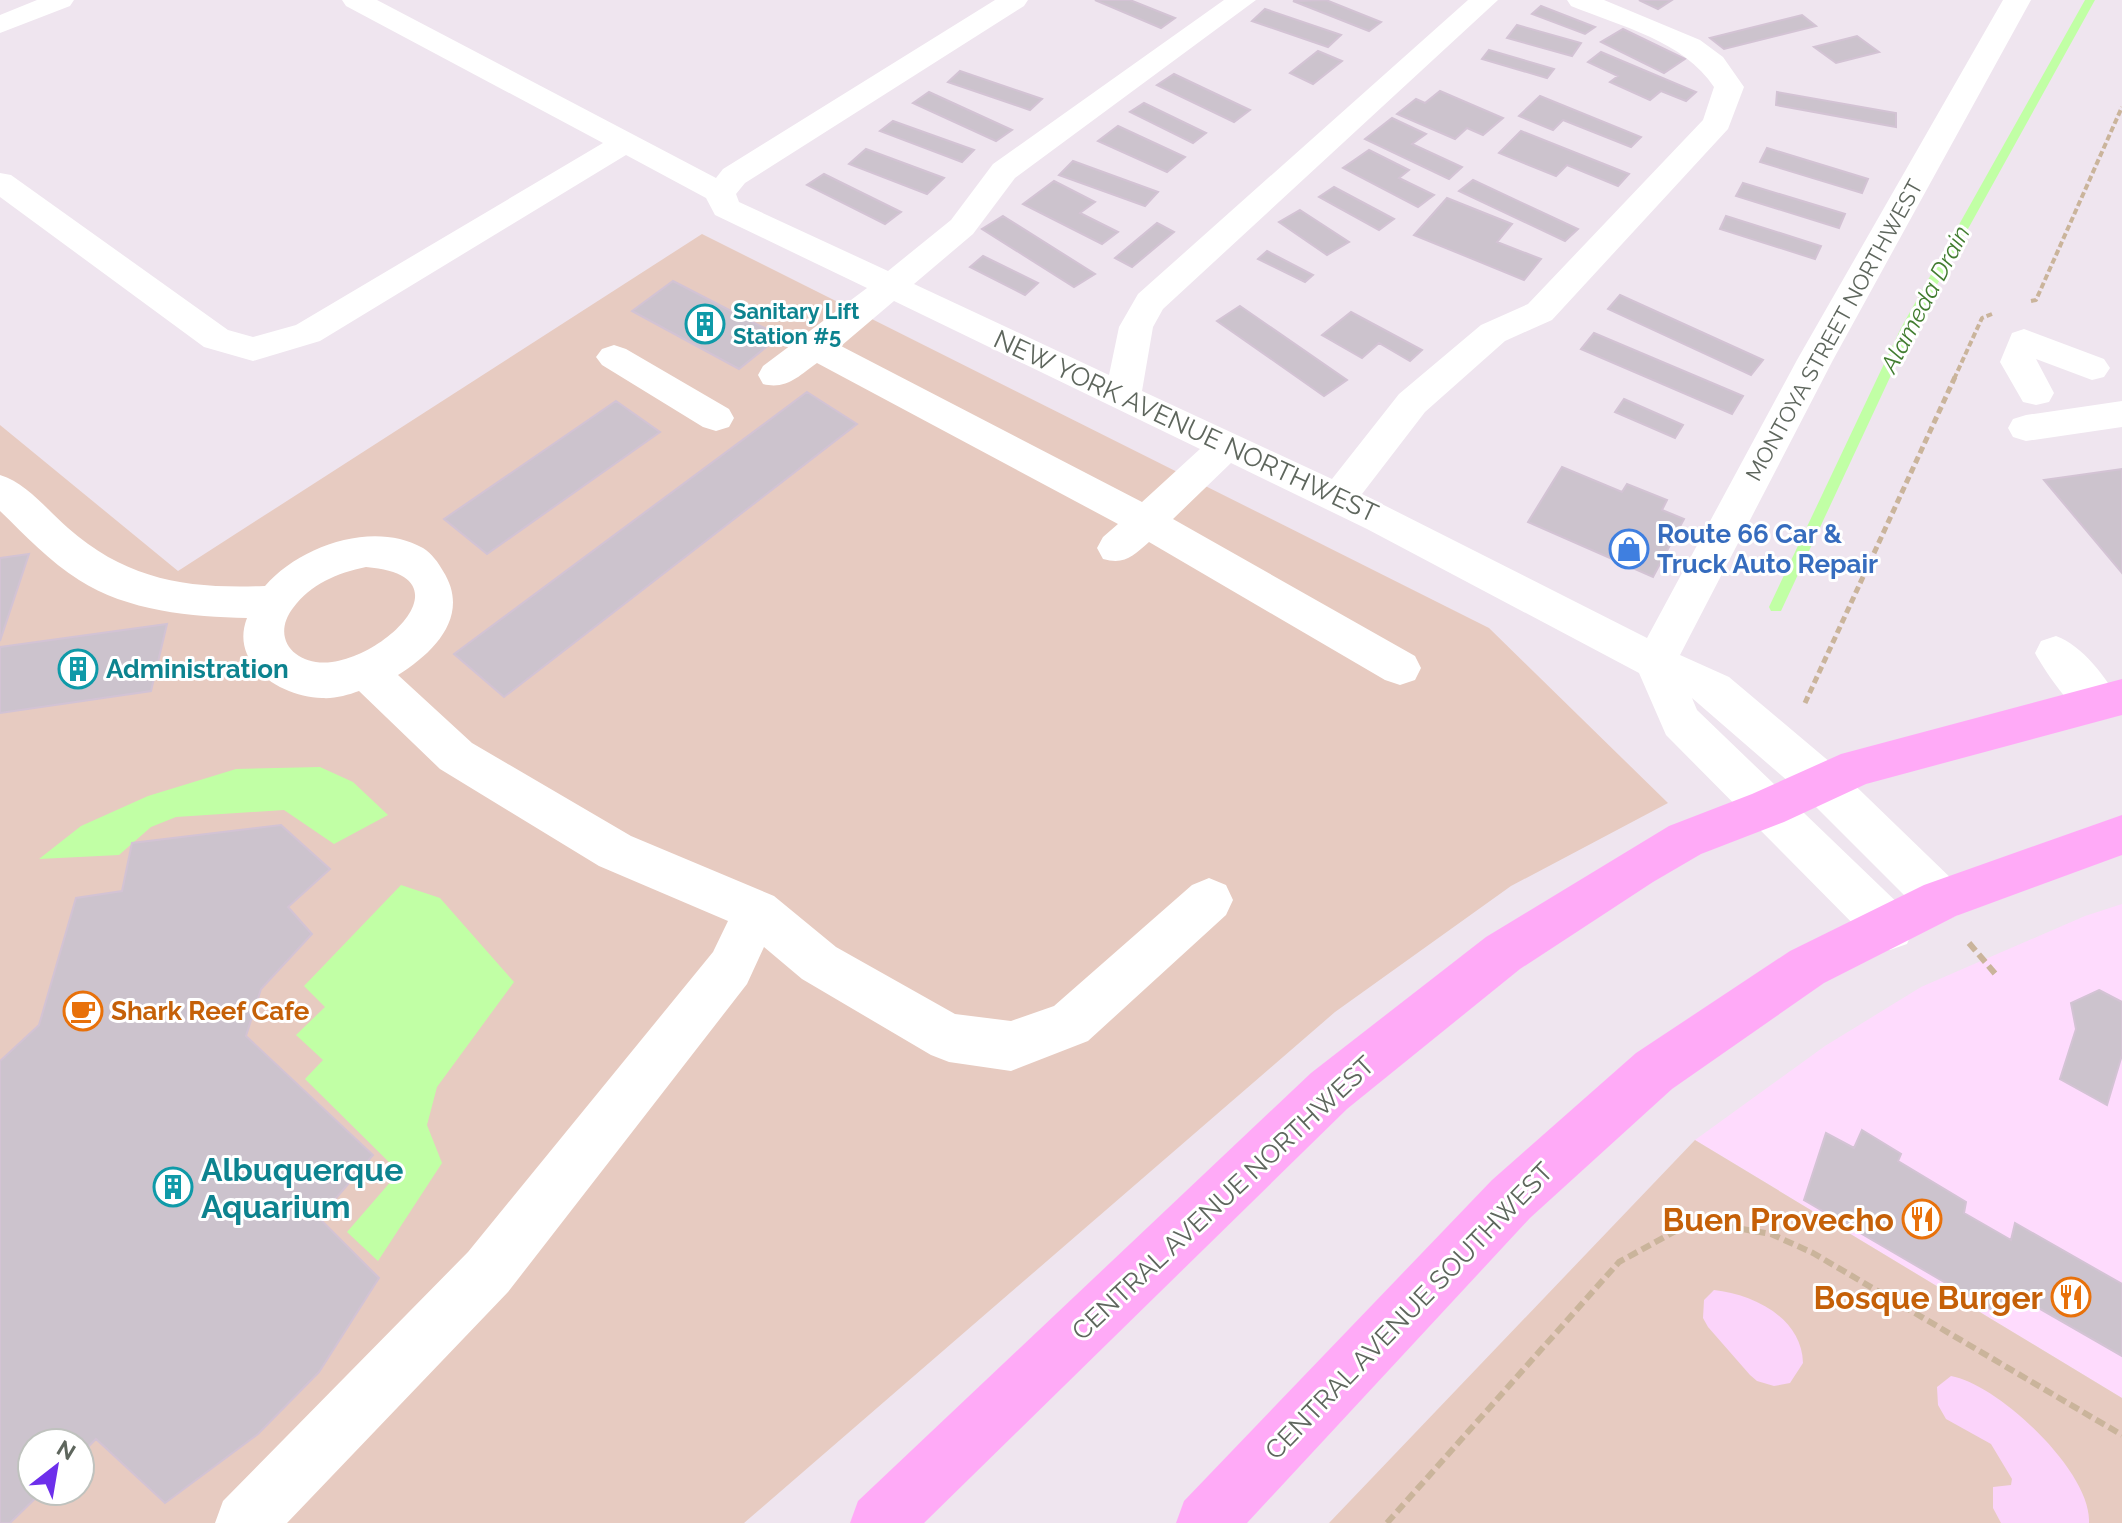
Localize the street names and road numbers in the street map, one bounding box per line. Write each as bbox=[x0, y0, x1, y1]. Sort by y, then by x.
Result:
street label: MONTOYA STREET NORTHWEST bbox=[1740, 174, 1928, 485]
street label: NEW YORK AVENUE NORTHWEST bbox=[989, 324, 1383, 528]
street label: CENTRAL AVENUE NORTHWEST bbox=[1066, 1050, 1380, 1346]
street label: CENTRAL AVENUE SOUTHWEST bbox=[1259, 1156, 1559, 1465]

